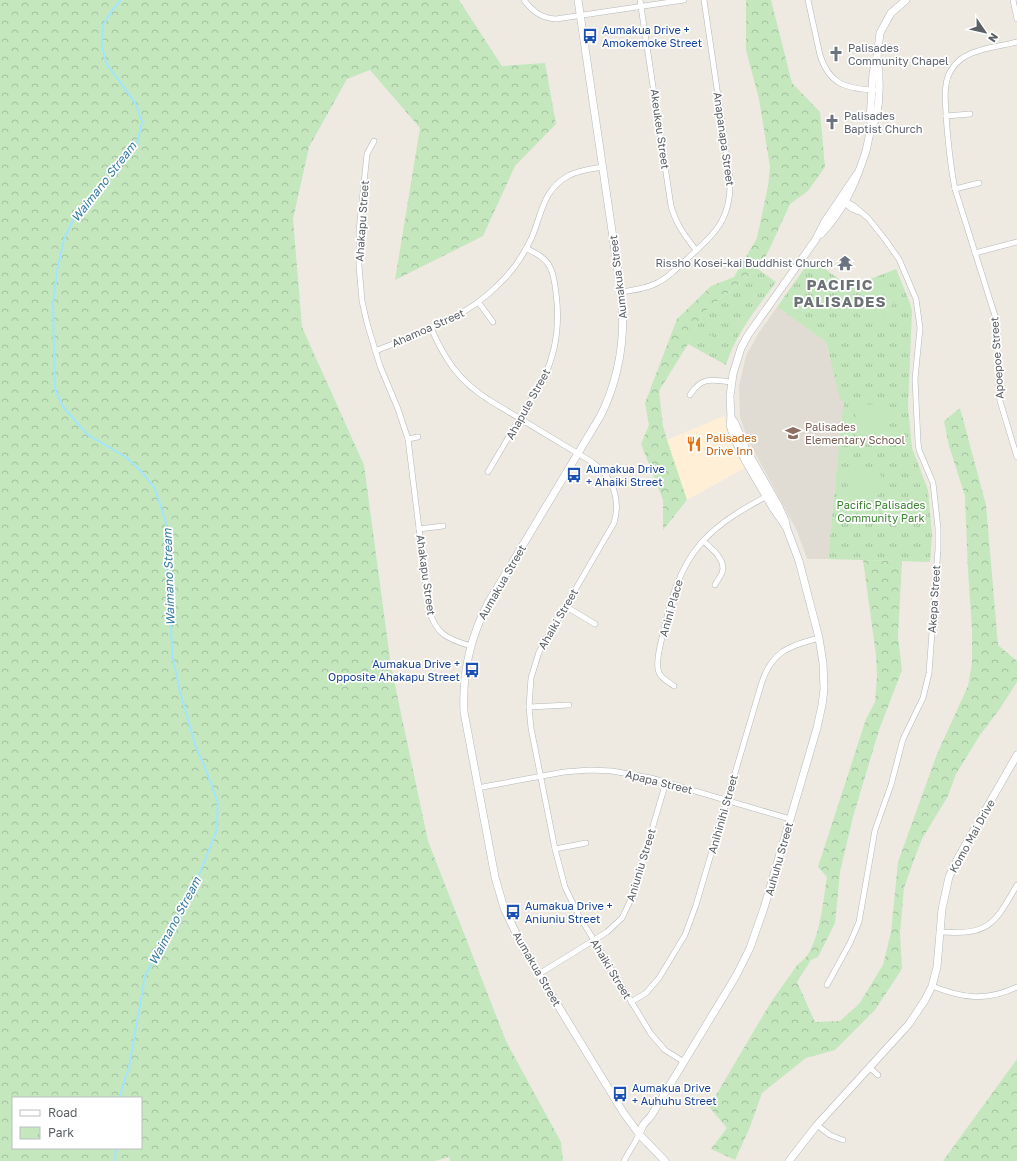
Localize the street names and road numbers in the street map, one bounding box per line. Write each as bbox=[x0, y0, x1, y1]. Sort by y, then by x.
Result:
street label: Akeukeu Street bbox=[648, 88, 673, 170]
street label: Anapanapa Street bbox=[711, 91, 738, 187]
street label: Ahakapu Street bbox=[352, 180, 371, 262]
street label: Aumakua Street bbox=[606, 235, 629, 320]
street label: Ahamoa Street bbox=[389, 306, 466, 349]
street label: Apoepoe Street bbox=[987, 317, 1006, 399]
street label: Ahapule Street bbox=[503, 366, 552, 441]
street label: Ahakapu Street bbox=[414, 534, 439, 616]
street label: Aumakua Street bbox=[475, 542, 528, 621]
street label: Akepa Street bbox=[925, 565, 942, 633]
street label: Anini Place bbox=[656, 578, 685, 638]
street label: Ahaiki Street bbox=[535, 586, 580, 651]
street label: Apapa Street bbox=[624, 767, 694, 796]
street label: Anihinihi Street bbox=[705, 773, 740, 855]
street label: Komo Mai Drive bbox=[946, 797, 997, 875]
street label: Auhuhu Street bbox=[762, 821, 795, 897]
street label: Aniuniu Street bbox=[623, 827, 658, 903]
street label: Aumakua Street bbox=[511, 929, 564, 1008]
street label: Ahaiki Street bbox=[588, 936, 634, 1001]

